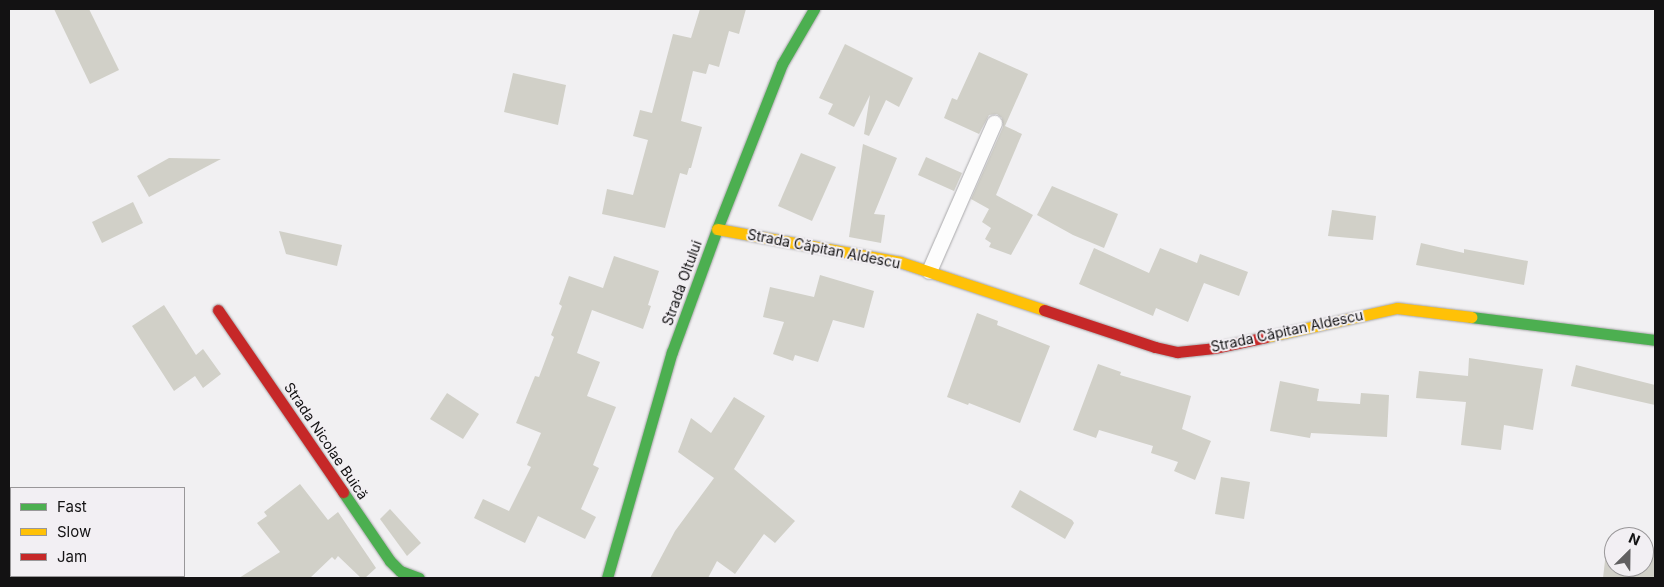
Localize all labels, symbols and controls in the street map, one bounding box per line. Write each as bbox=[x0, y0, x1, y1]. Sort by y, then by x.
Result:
street label: Strada Căpitan Aldescu bbox=[746, 226, 902, 272]
street label: Strada Oltului bbox=[659, 238, 705, 328]
street label: Strada Căpitan Aldescu bbox=[1209, 307, 1365, 355]
street label: Strada Nicolae Buică bbox=[281, 379, 371, 503]
legend bbox=[10, 487, 185, 577]
text: Fast bbox=[57, 497, 87, 516]
text: Slow bbox=[57, 522, 91, 541]
north arrow bbox=[1604, 527, 1654, 577]
text: N bbox=[1626, 529, 1643, 549]
text: Jam bbox=[57, 547, 87, 566]

